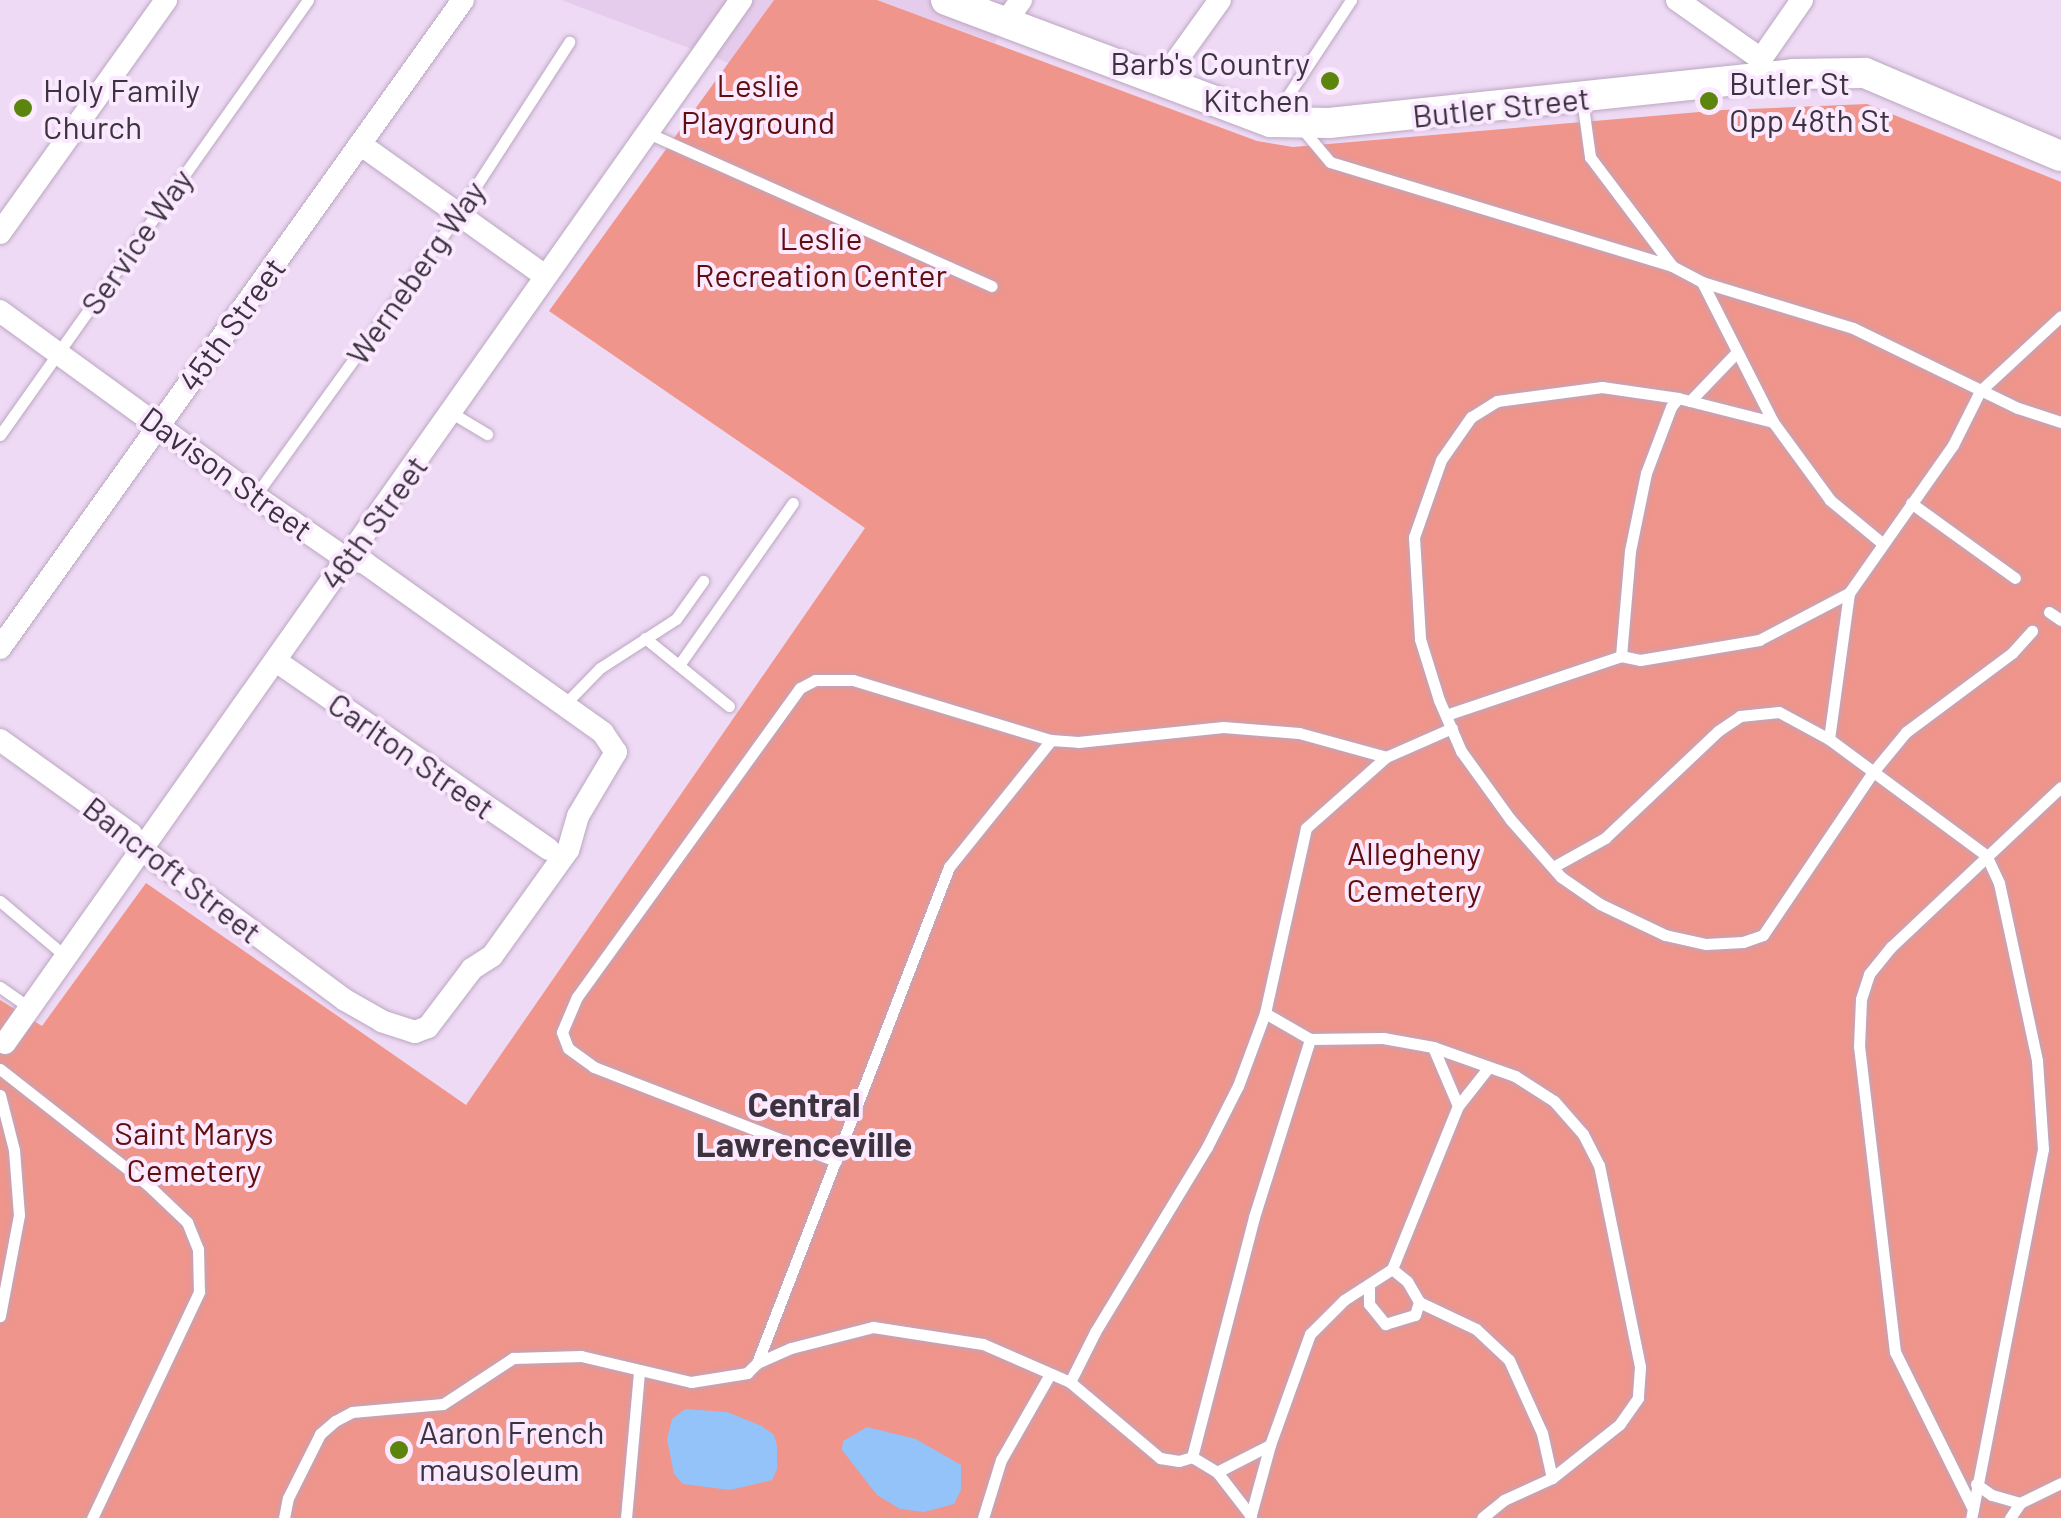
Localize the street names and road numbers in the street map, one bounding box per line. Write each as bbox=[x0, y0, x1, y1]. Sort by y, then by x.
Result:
street label: Butler Street bbox=[1410, 78, 1592, 134]
street label: Service Way bbox=[72, 161, 200, 321]
street label: Werneberg Way bbox=[337, 173, 493, 371]
street label: 45th Street bbox=[169, 249, 293, 399]
street label: Davison Street bbox=[134, 398, 320, 548]
street label: 46th Street bbox=[311, 447, 435, 597]
street label: Carlton Street bbox=[321, 684, 503, 826]
street label: Bancroft Street bbox=[76, 788, 270, 950]

